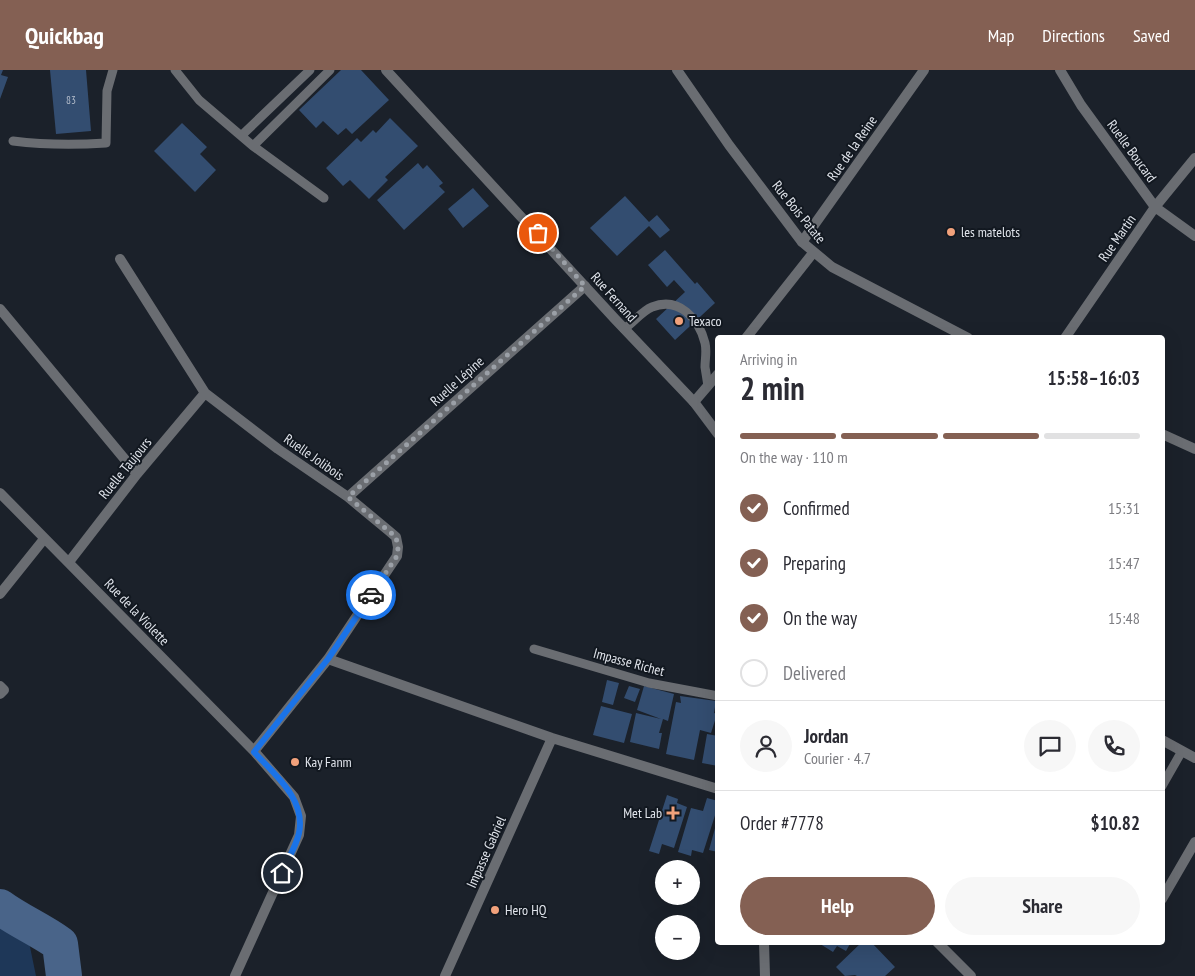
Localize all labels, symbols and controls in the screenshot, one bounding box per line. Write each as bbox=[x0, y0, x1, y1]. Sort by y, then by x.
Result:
text: Quickbag bbox=[25, 20, 104, 51]
text: Map bbox=[988, 24, 1014, 47]
text: Directions bbox=[1042, 24, 1105, 47]
text: Saved bbox=[1133, 24, 1170, 47]
house number: 83 bbox=[66, 93, 76, 107]
street label: Rue de la Reine bbox=[823, 112, 881, 184]
street label: Ruelle Boucard bbox=[1103, 116, 1161, 186]
street label: Rue Bois Patate bbox=[768, 177, 830, 247]
street label: Rue Martin bbox=[1094, 211, 1140, 265]
pin bbox=[517, 212, 559, 254]
icon: bag bbox=[524, 219, 552, 247]
place label: les matelots bbox=[961, 223, 1020, 241]
marker: les matelots bbox=[945, 226, 957, 238]
street label: Rue Fernand bbox=[587, 268, 641, 326]
place label: Texaco bbox=[689, 312, 722, 330]
marker: Texaco bbox=[673, 315, 685, 327]
text: Arriving in bbox=[740, 349, 797, 369]
street label: Ruelle Lépine bbox=[426, 352, 488, 410]
text: 15:58–16:03 bbox=[1047, 366, 1140, 390]
text: 2 min bbox=[740, 367, 805, 409]
street label: Ruelle Jolibois bbox=[280, 430, 348, 484]
street label: Ruelle Taujours bbox=[95, 433, 155, 502]
text: On the way · 110 m bbox=[740, 447, 848, 467]
icon: check bbox=[740, 494, 768, 522]
text: Confirmed bbox=[783, 496, 850, 520]
text: 15:31 bbox=[1108, 498, 1140, 518]
icon: check bbox=[740, 549, 768, 577]
text: Preparing bbox=[783, 551, 846, 575]
text: 15:47 bbox=[1108, 553, 1140, 573]
courier bbox=[346, 570, 396, 620]
street label: Rue de la Violette bbox=[101, 575, 173, 649]
icon: car bbox=[357, 581, 385, 609]
icon: check bbox=[740, 604, 768, 632]
text: On the way bbox=[783, 606, 857, 630]
text: 15:48 bbox=[1108, 608, 1140, 628]
street label: Impasse Richet bbox=[591, 644, 667, 680]
text: Delivered bbox=[783, 661, 846, 685]
button: person bbox=[740, 720, 792, 772]
button: chat bbox=[1024, 720, 1076, 772]
button: phone bbox=[1088, 720, 1140, 772]
text: Jordan bbox=[804, 724, 848, 748]
text: Courier · 4.7 bbox=[804, 748, 871, 768]
place label: Kay Fanm bbox=[305, 753, 352, 771]
marker: Kay Fanm bbox=[289, 756, 301, 768]
place label: Met Lab bbox=[623, 804, 662, 822]
marker: Met Lab bbox=[666, 806, 680, 820]
text: Order #7778 bbox=[740, 811, 824, 835]
text: $10.82 bbox=[1091, 811, 1140, 835]
street label: Impasse Gabriel bbox=[462, 813, 510, 891]
pin bbox=[261, 852, 303, 894]
icon: home bbox=[268, 859, 296, 887]
map controls bbox=[655, 860, 700, 960]
button: + bbox=[655, 860, 700, 905]
button: Help bbox=[740, 877, 935, 935]
button: Share bbox=[945, 877, 1140, 935]
place label: Hero HQ bbox=[505, 901, 547, 919]
marker: Hero HQ bbox=[489, 904, 501, 916]
button: − bbox=[655, 915, 700, 960]

